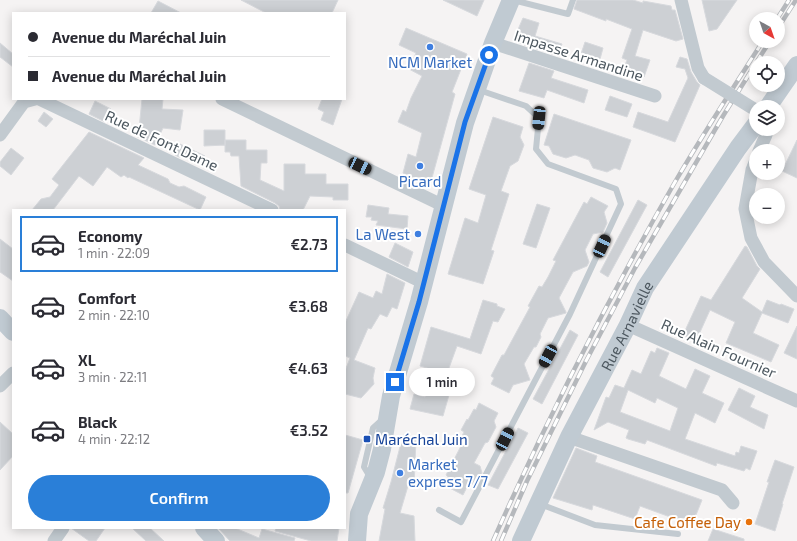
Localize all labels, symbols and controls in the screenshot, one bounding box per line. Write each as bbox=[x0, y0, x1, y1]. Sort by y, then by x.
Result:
north arrow bbox=[749, 12, 785, 48]
map controls bbox=[749, 12, 785, 224]
street label: Impasse Armandine bbox=[512, 26, 646, 84]
text: Avenue du Maréchal Juin bbox=[52, 28, 226, 46]
marker: NCM Market bbox=[425, 42, 435, 52]
route start bbox=[480, 46, 498, 64]
place label: NCM Market bbox=[388, 53, 472, 71]
button: locate bbox=[749, 56, 785, 92]
text: Avenue du Maréchal Juin bbox=[52, 67, 226, 85]
button: layers bbox=[749, 100, 785, 136]
car bbox=[532, 105, 546, 131]
street label: Rue de Font Dame bbox=[103, 106, 221, 174]
button: + bbox=[749, 144, 785, 180]
car bbox=[347, 155, 373, 177]
marker: Picard bbox=[415, 161, 425, 171]
place label: Picard bbox=[399, 172, 441, 190]
button: − bbox=[749, 188, 785, 224]
place label: La West bbox=[356, 225, 410, 243]
icon: car bbox=[30, 226, 66, 262]
text: Economy bbox=[78, 227, 143, 245]
marker: La West bbox=[413, 229, 423, 239]
car bbox=[591, 233, 613, 259]
text: €2.73 bbox=[290, 235, 328, 253]
text: 1 min · 22:09 bbox=[78, 245, 150, 261]
street label: Rue Arnavielle bbox=[597, 277, 656, 374]
icon: car bbox=[30, 288, 66, 324]
text: Comfort bbox=[78, 289, 136, 307]
text: €3.68 bbox=[288, 297, 328, 315]
text: 2 min · 22:10 bbox=[78, 307, 150, 323]
street label: Rue Alain Fournier bbox=[659, 315, 779, 381]
car bbox=[537, 343, 559, 369]
icon: car bbox=[30, 350, 66, 386]
text: XL bbox=[78, 351, 96, 369]
text: €4.63 bbox=[288, 359, 328, 377]
callout: 1 min bbox=[409, 368, 475, 396]
text: 3 min · 22:11 bbox=[78, 369, 147, 385]
route end bbox=[386, 373, 404, 391]
text: 1 min bbox=[427, 374, 457, 390]
icon: car bbox=[30, 412, 66, 448]
text: Black bbox=[78, 413, 117, 431]
text: €3.52 bbox=[290, 421, 328, 439]
car bbox=[494, 426, 516, 452]
place label: Maréchal Juin bbox=[375, 430, 468, 448]
text: 4 min · 22:12 bbox=[78, 431, 150, 447]
marker: Maréchal Juin bbox=[362, 434, 372, 444]
place label: Market express 7/7 bbox=[408, 455, 489, 490]
marker: Market express 7/7 bbox=[395, 468, 405, 478]
button: Confirm bbox=[28, 475, 330, 521]
place label: Cafe Coffee Day bbox=[634, 513, 741, 531]
marker: Cafe Coffee Day bbox=[744, 517, 754, 527]

